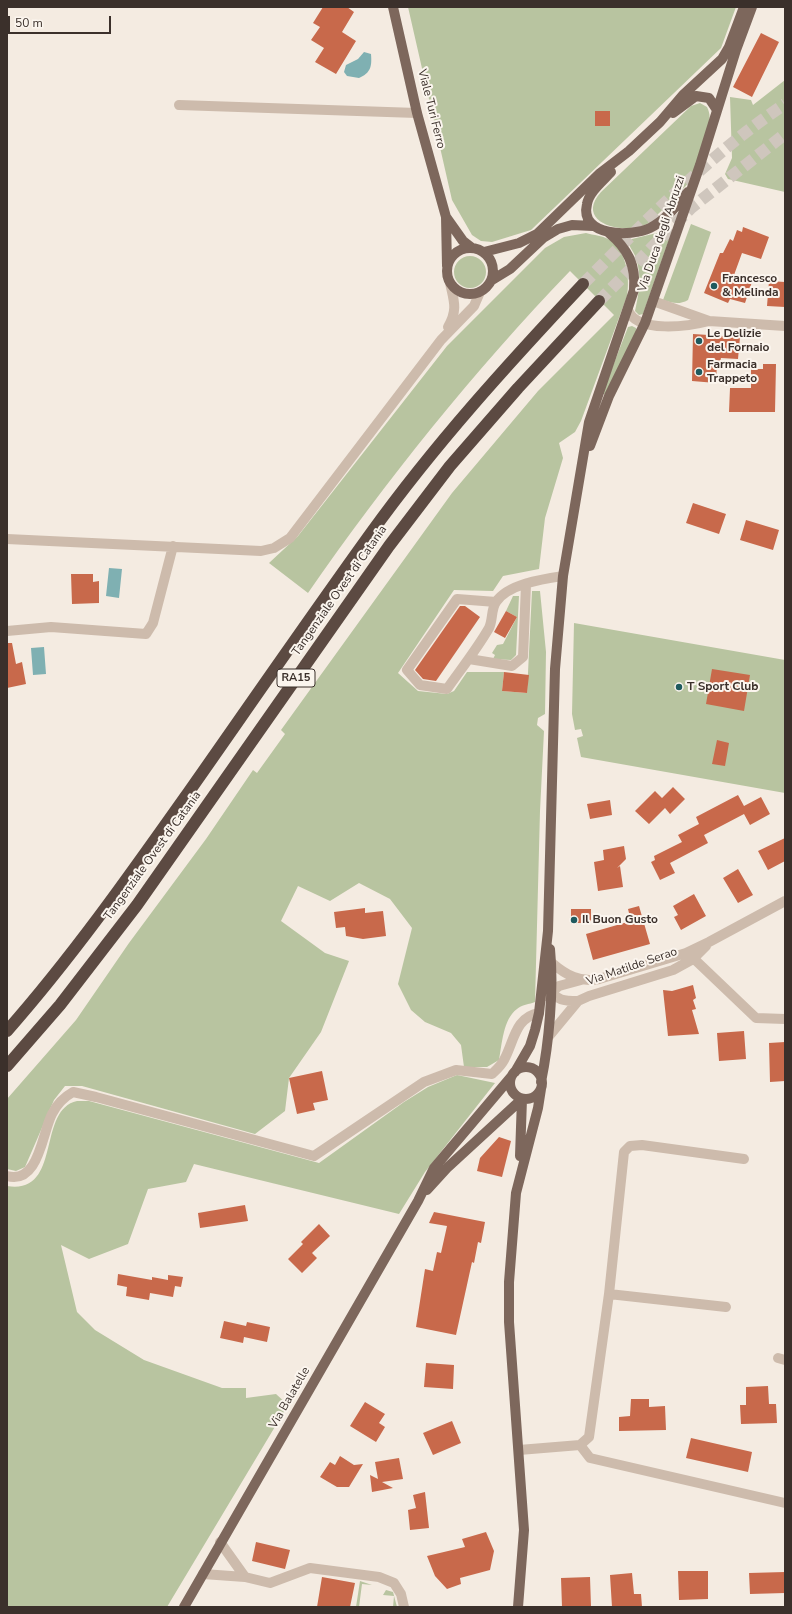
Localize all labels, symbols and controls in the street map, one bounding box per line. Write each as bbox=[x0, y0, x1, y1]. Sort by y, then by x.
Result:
scale bar bbox=[10, 8, 113, 34]
text: 50 m bbox=[15, 15, 43, 31]
street label: Viale Turi Ferro bbox=[414, 68, 448, 150]
street label: Via Duca degli Abruzzi bbox=[635, 174, 689, 294]
place label: Francesco & Melinda bbox=[722, 272, 779, 300]
marker: Francesco & Melinda bbox=[709, 281, 719, 291]
place label: Le Delizie del Fornaio bbox=[707, 327, 769, 355]
marker: Le Delizie del Fornaio bbox=[694, 336, 704, 346]
place label: Farmacia Trappeto bbox=[707, 358, 757, 386]
marker: Farmacia Trappeto bbox=[694, 367, 704, 377]
street label: Tangenziale Ovest di Catania bbox=[289, 523, 391, 659]
road number: RA15 bbox=[277, 669, 315, 687]
place label: T Sport Club bbox=[687, 680, 758, 694]
marker: T Sport Club bbox=[674, 682, 684, 692]
street label: Tangenziale Ovest di Catania bbox=[101, 789, 205, 923]
place label: Il Buon Gusto bbox=[582, 913, 658, 927]
marker: Il Buon Gusto bbox=[569, 915, 579, 925]
street label: Via Matilde Serao bbox=[585, 945, 679, 989]
street label: Via Balatelle bbox=[267, 1365, 313, 1431]

